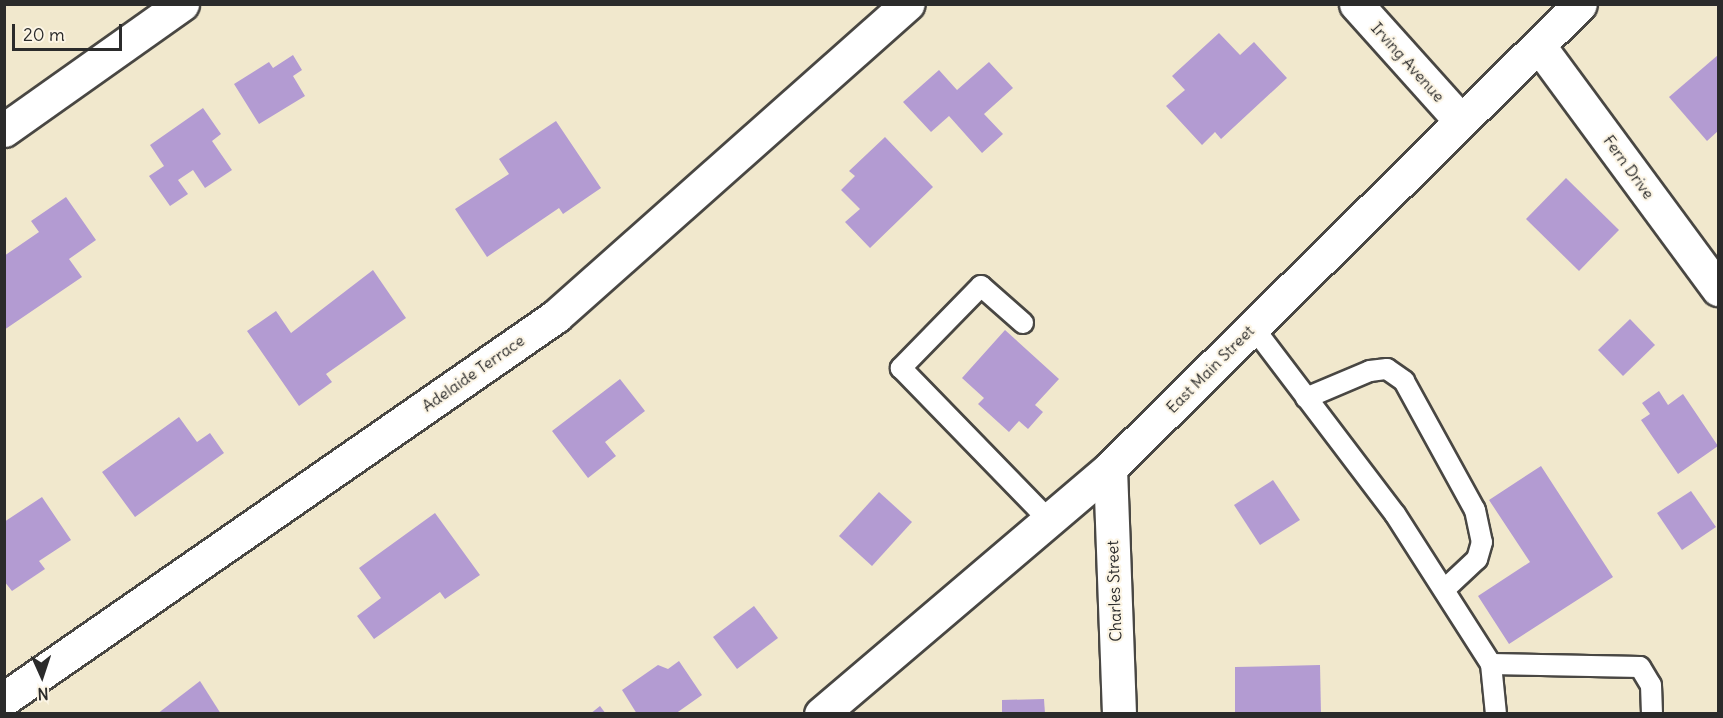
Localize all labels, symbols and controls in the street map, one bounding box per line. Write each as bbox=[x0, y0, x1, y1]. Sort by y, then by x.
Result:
scale bar bbox=[15, 12, 124, 50]
street label: Irving Avenue bbox=[1367, 18, 1449, 106]
text: 20 m bbox=[23, 23, 65, 46]
street label: Fern Drive bbox=[1599, 131, 1659, 203]
street label: East Main Street bbox=[1162, 321, 1258, 417]
street label: Adelaide Terrace bbox=[418, 331, 528, 415]
street label: Charles Street bbox=[1103, 540, 1125, 642]
north arrow bbox=[12, 646, 72, 706]
text: N bbox=[37, 684, 49, 704]

